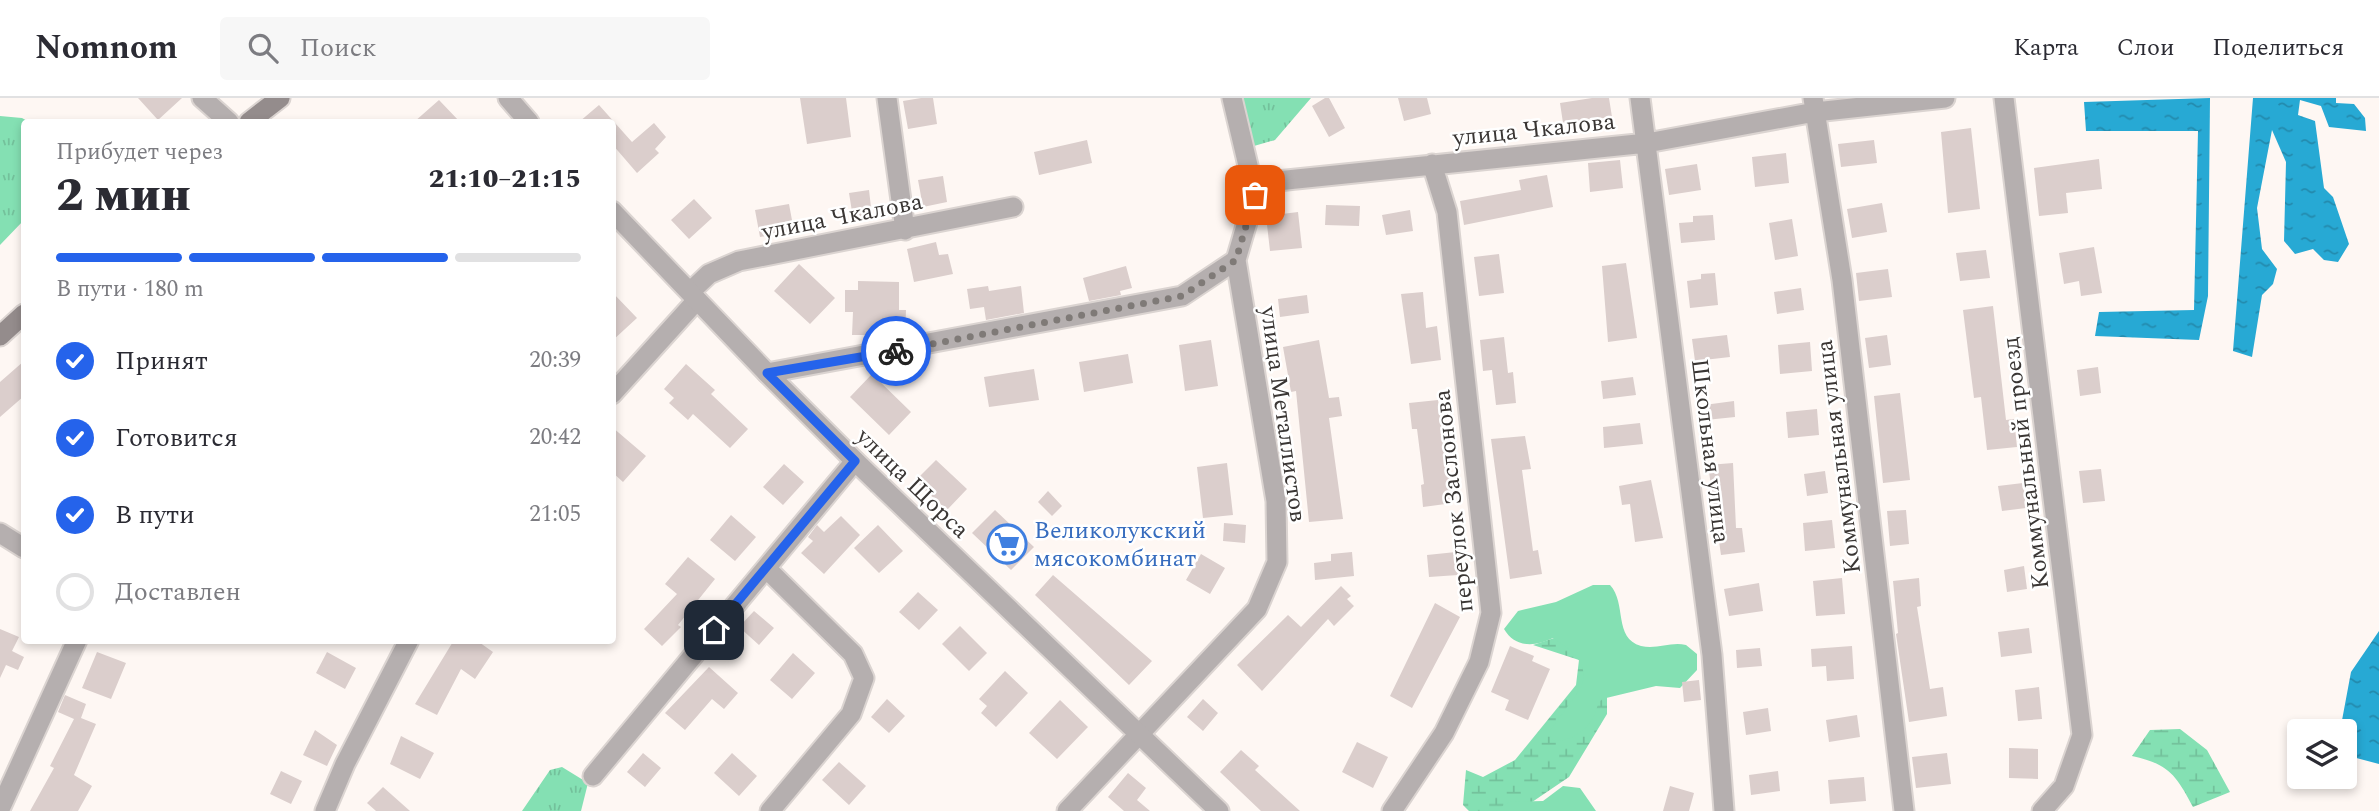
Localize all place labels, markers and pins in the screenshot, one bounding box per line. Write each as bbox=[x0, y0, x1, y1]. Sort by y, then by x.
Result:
pin bbox=[1225, 165, 1285, 225]
place label: Великолукский мясокомбинат bbox=[1034, 513, 1206, 577]
supermarket icon: Великолукский мясокомбинат bbox=[986, 523, 1028, 565]
pin bbox=[684, 600, 744, 660]

